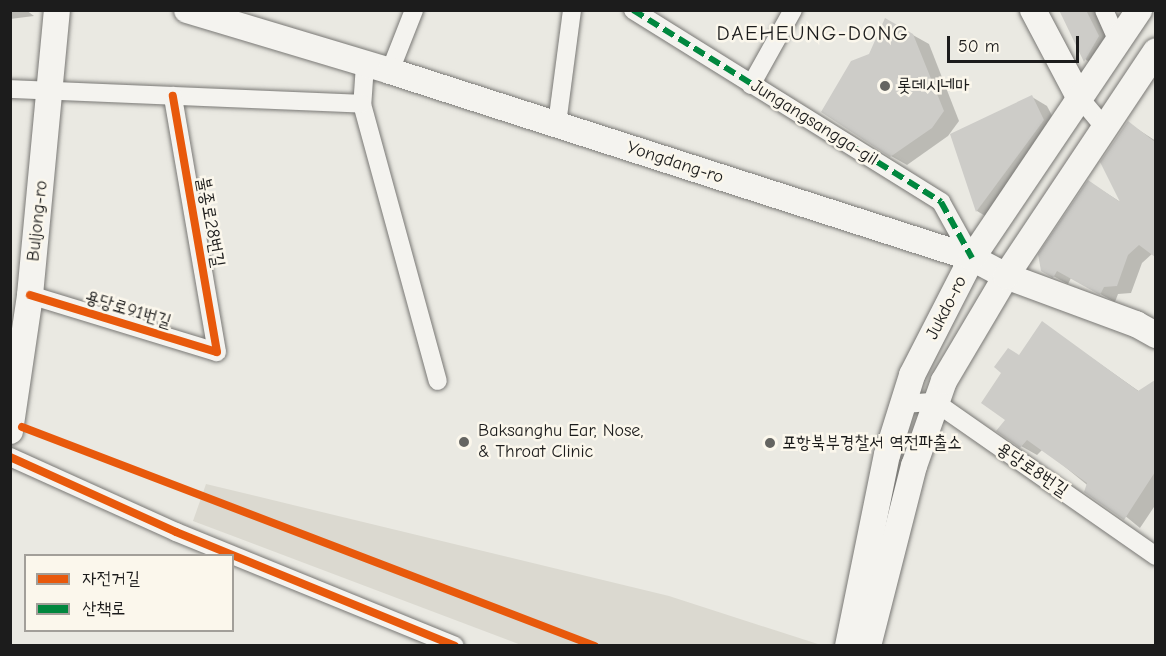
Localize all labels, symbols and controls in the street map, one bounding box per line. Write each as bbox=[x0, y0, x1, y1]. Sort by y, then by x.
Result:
district label: DAEHEUNG-DONG bbox=[717, 20, 909, 46]
scale bar bbox=[950, 24, 1082, 62]
text: 50 m bbox=[958, 36, 1000, 57]
street label: Jungangsangga-gil bbox=[747, 75, 881, 171]
place label: 롯데시네마 bbox=[897, 75, 969, 97]
marker: 롯데시네마 bbox=[878, 79, 892, 93]
street label: Yongdang-ro bbox=[624, 137, 726, 189]
street label: 불종로28번길 bbox=[191, 175, 229, 269]
street label: Buljong-ro bbox=[23, 180, 53, 262]
street label: Jukdo-ro bbox=[922, 273, 972, 343]
street label: 용당로91번길 bbox=[82, 287, 174, 333]
place label: Baksanghu Ear, Nose, & Throat Clinic bbox=[478, 421, 643, 464]
place label: 포항북부경찰서 역전파출소 bbox=[782, 432, 962, 454]
marker: Baksanghu Ear, Nose, & Throat Clinic bbox=[455, 433, 473, 451]
marker: 포항북부경찰서 역전파출소 bbox=[763, 436, 777, 450]
street label: 용당로8번길 bbox=[992, 438, 1072, 502]
legend bbox=[24, 554, 234, 632]
text: 자전거길 bbox=[82, 568, 140, 589]
text: 산책로 bbox=[82, 598, 125, 619]

